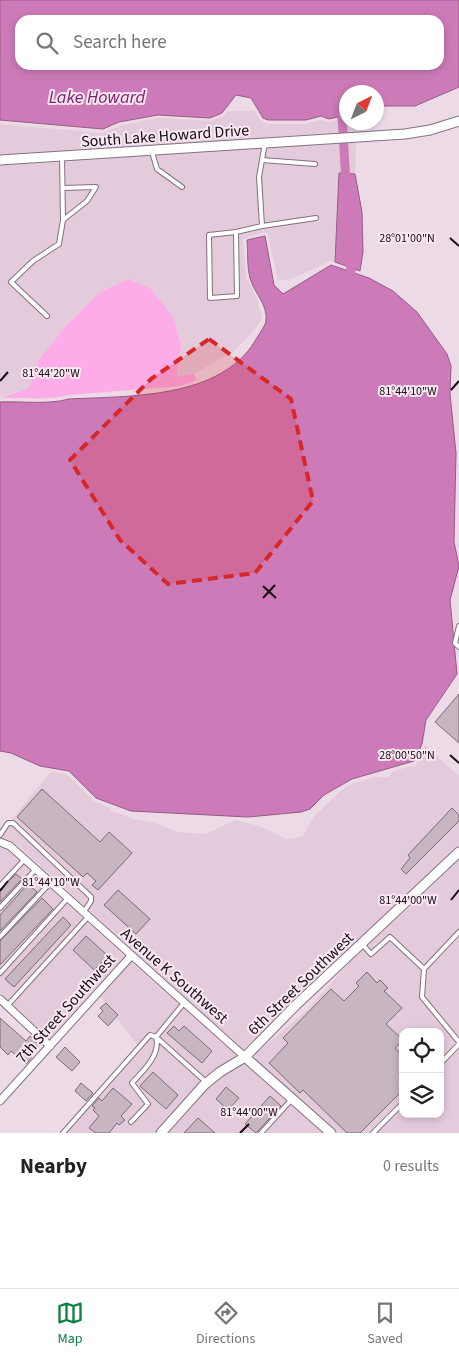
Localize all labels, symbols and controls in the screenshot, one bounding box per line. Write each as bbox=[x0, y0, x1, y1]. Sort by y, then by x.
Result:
search box bbox=[15, 15, 444, 70]
icon: search bbox=[33, 29, 61, 57]
text: Search here bbox=[73, 29, 167, 56]
water label: Lake Howard bbox=[49, 85, 146, 110]
north arrow bbox=[339, 85, 384, 130]
street label: South Lake Howard Drive bbox=[80, 119, 250, 153]
text: 28°01'00"N bbox=[379, 230, 435, 247]
text: 81°44'20"W bbox=[22, 365, 80, 382]
text: 81°44'10"W bbox=[379, 383, 437, 400]
text: 28°00'50"N bbox=[379, 747, 435, 764]
text: 81°44'10"W bbox=[22, 874, 80, 891]
text: 81°44'00"W bbox=[379, 892, 437, 909]
street label: Avenue K Southwest bbox=[116, 923, 233, 1029]
street label: 6th Street Southwest bbox=[243, 927, 359, 1040]
street label: 7th Street Southwest bbox=[11, 949, 121, 1068]
map controls bbox=[399, 1028, 444, 1118]
button: locate bbox=[399, 1028, 444, 1073]
button: layers bbox=[399, 1073, 444, 1118]
text: 81°44'00"W bbox=[220, 1104, 278, 1121]
text: Nearby bbox=[20, 1151, 87, 1181]
text: 0 results bbox=[383, 1155, 439, 1177]
tab: Map bbox=[56, 1299, 84, 1349]
tab: Directions bbox=[196, 1299, 255, 1349]
tab: Saved bbox=[367, 1299, 403, 1349]

